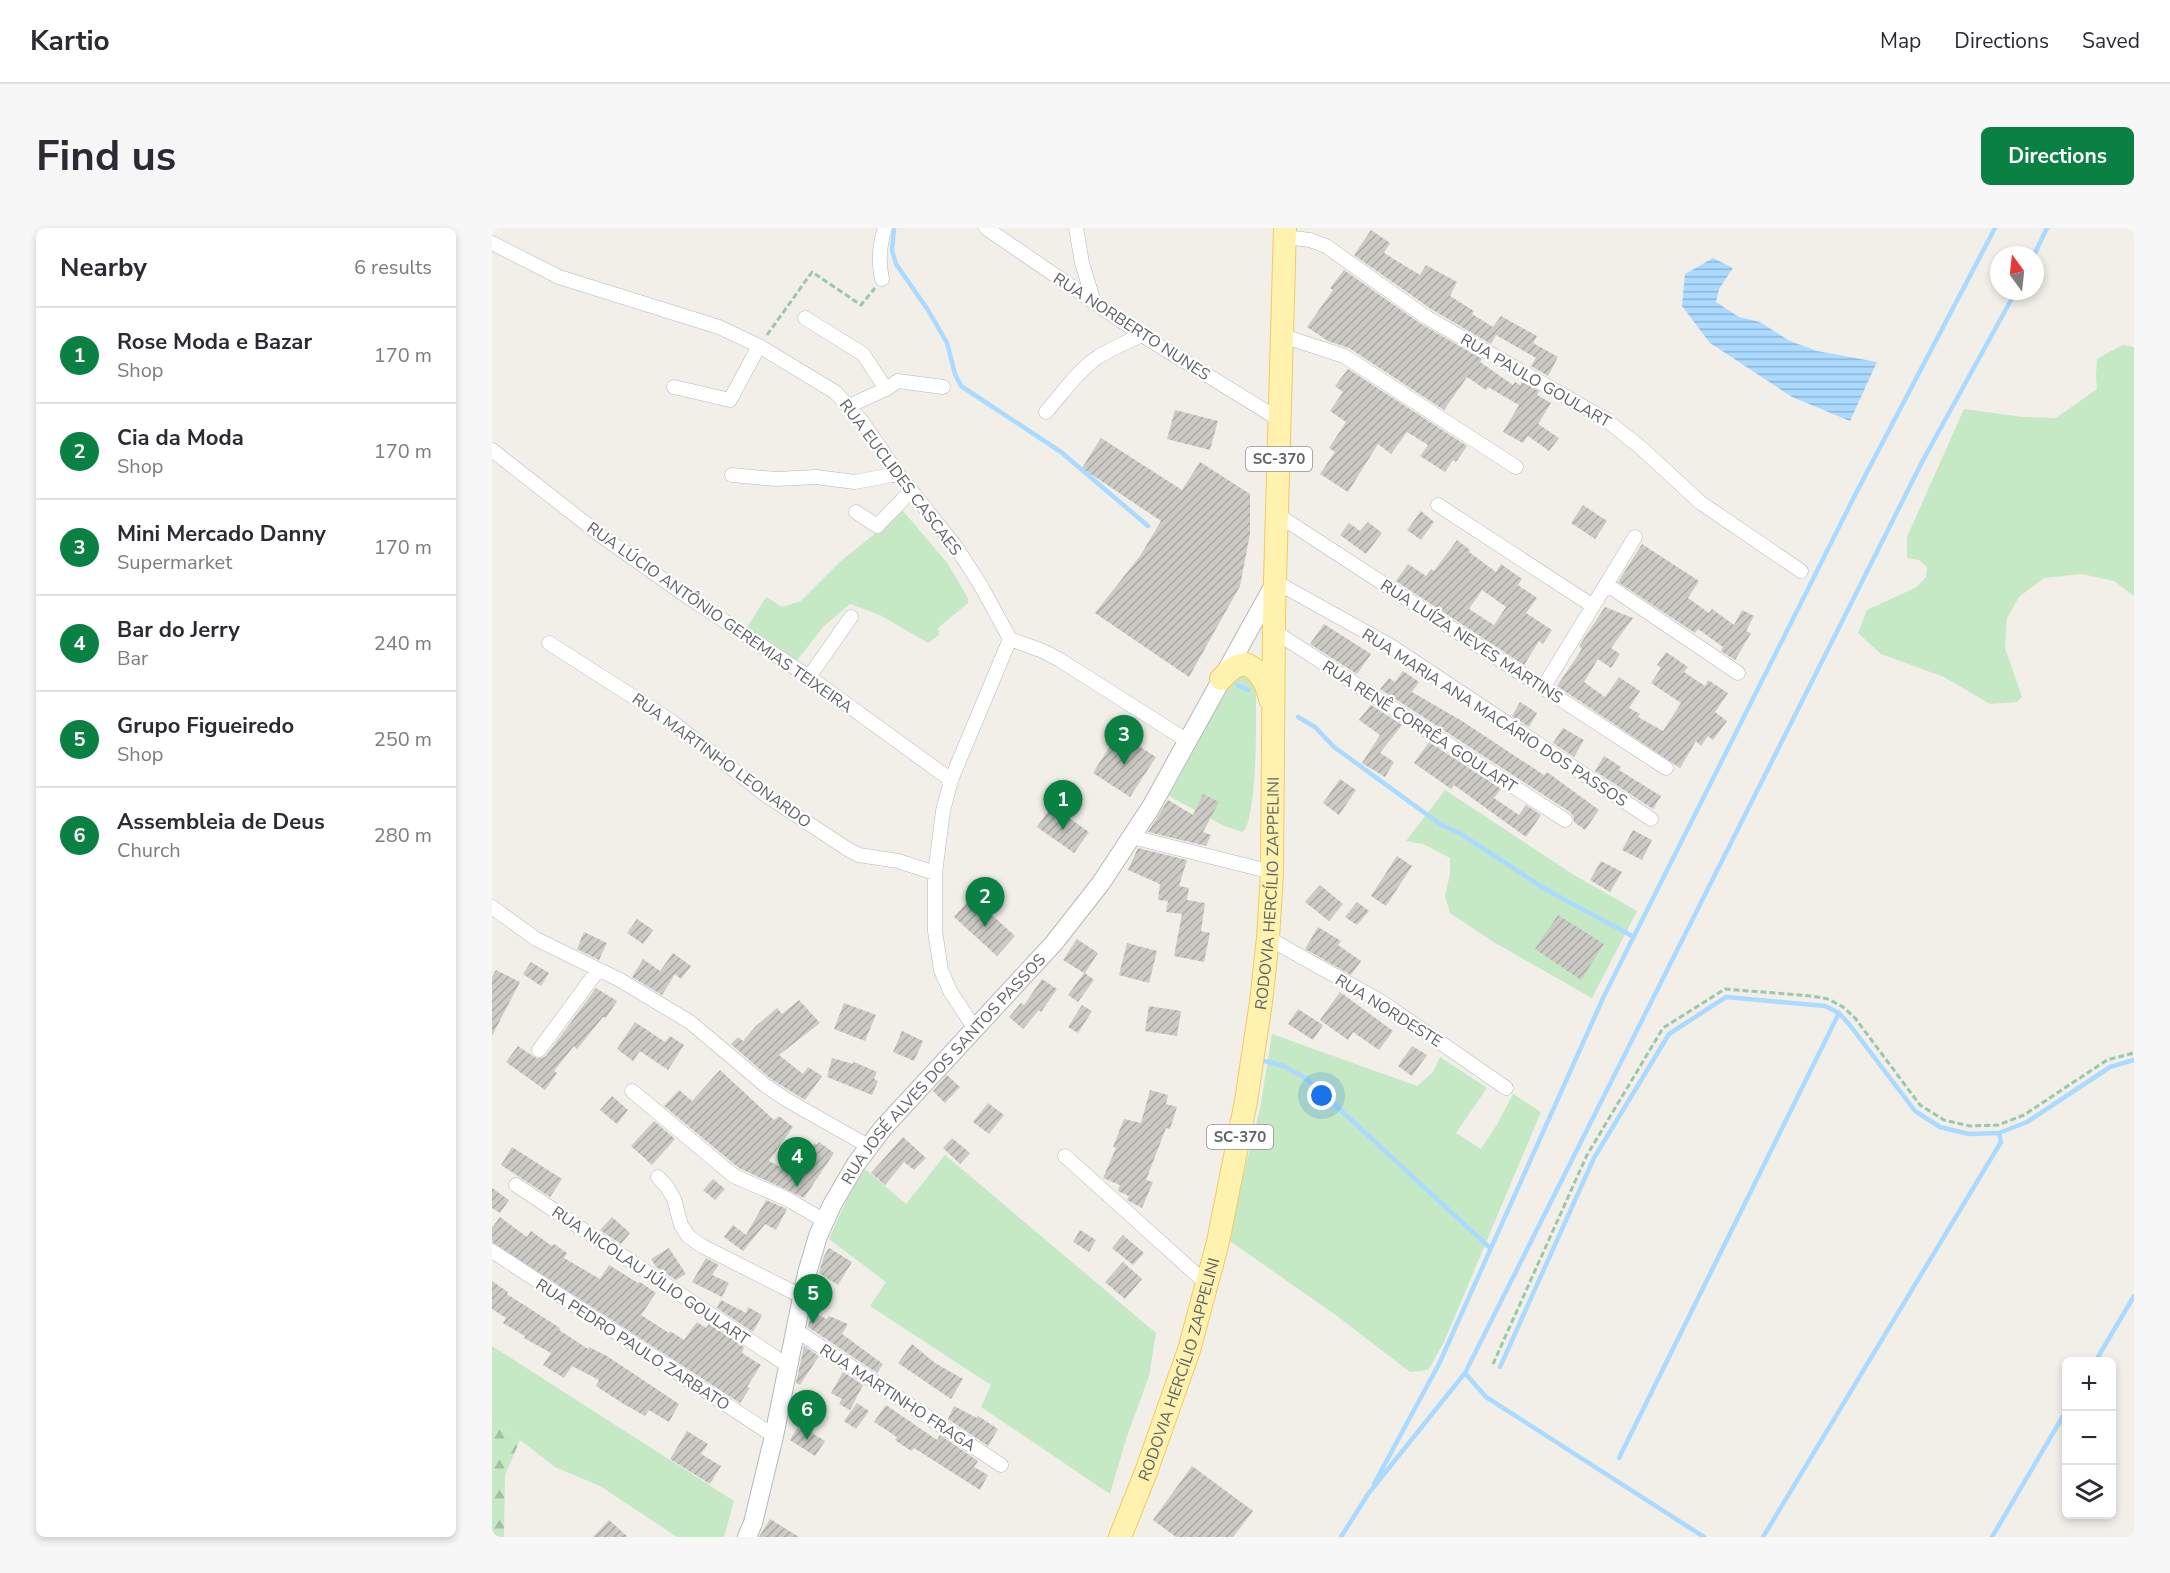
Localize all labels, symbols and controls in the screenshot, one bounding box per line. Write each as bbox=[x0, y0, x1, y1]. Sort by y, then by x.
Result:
text: Kartio bbox=[30, 22, 110, 60]
text: Map bbox=[1880, 27, 1921, 55]
text: Directions bbox=[1954, 27, 2049, 55]
text: Saved bbox=[2082, 27, 2140, 55]
button: Directions bbox=[1981, 127, 2134, 185]
text: Find us bbox=[36, 128, 176, 185]
north arrow bbox=[1990, 246, 2044, 300]
text: Nearby bbox=[60, 250, 147, 285]
text: 6 results bbox=[354, 254, 432, 281]
street label: RUA NORBERTO NUNES bbox=[1049, 268, 1214, 386]
text: Rose Moda e Bazar bbox=[117, 327, 312, 357]
street label: RUA PAULO GOULART bbox=[1456, 329, 1615, 433]
text: 1 bbox=[74, 342, 86, 369]
text: 170 m bbox=[374, 342, 432, 369]
text: Shop bbox=[117, 357, 163, 384]
street label: RUA EUCLIDES CASCAES bbox=[834, 395, 966, 560]
text: Cia da Moda bbox=[117, 423, 244, 453]
text: 2 bbox=[74, 438, 86, 465]
text: 170 m bbox=[374, 438, 432, 465]
road number: SC-370 bbox=[1246, 447, 1312, 471]
text: Shop bbox=[117, 453, 163, 480]
street label: RUA LÚCIO ANTÔNIO GEREMIAS TEIXEIRA bbox=[582, 517, 857, 719]
text: Mini Mercado Danny bbox=[117, 519, 326, 549]
text: 3 bbox=[74, 534, 86, 561]
text: 170 m bbox=[374, 534, 432, 561]
text: Supermarket bbox=[117, 549, 232, 576]
street label: RUA LUÍZA NEVES MARTINS bbox=[1376, 574, 1567, 709]
text: Bar do Jerry bbox=[117, 615, 240, 645]
street label: RUA MARIA ANA MACÁRIO DOS PASSOS bbox=[1358, 624, 1631, 812]
text: 4 bbox=[74, 630, 86, 657]
text: 240 m bbox=[374, 630, 432, 657]
text: Bar bbox=[117, 645, 148, 672]
street label: RUA RENÊ CORRÊA GOULART bbox=[1318, 656, 1521, 798]
street label: RUA MARTINHO LEONARDO bbox=[627, 688, 815, 833]
text: Grupo Figueiredo bbox=[117, 711, 294, 741]
pin: 3 bbox=[1104, 716, 1144, 765]
text: 5 bbox=[74, 726, 86, 753]
text: 250 m bbox=[374, 726, 432, 753]
text: Shop bbox=[117, 741, 163, 768]
street label: RODOVIA HERCÍLIO ZAPPELINI bbox=[1250, 777, 1285, 1011]
pin: 1 bbox=[1044, 780, 1082, 830]
text: Assembleia de Deus bbox=[117, 807, 325, 837]
text: 6 bbox=[74, 822, 86, 849]
text: 280 m bbox=[374, 822, 432, 849]
text: Church bbox=[117, 837, 181, 864]
pin: 2 bbox=[966, 878, 1004, 927]
street label: RUA JOSÉ ALVES DOS SANTOS PASSOS bbox=[836, 949, 1051, 1189]
street label: RUA NORDESTE bbox=[1331, 969, 1446, 1053]
your location bbox=[1307, 1081, 1336, 1110]
road number: SC-370 bbox=[1207, 1125, 1273, 1149]
pin: 4 bbox=[778, 1138, 816, 1187]
street label: RUA NICOLAU JÚLIO GOULART bbox=[547, 1201, 754, 1351]
street label: RODOVIA HERCÍLIO ZAPPELINI bbox=[1134, 1255, 1225, 1484]
street label: RUA PEDRO PAULO ZARBATO bbox=[531, 1274, 734, 1416]
pin: 5 bbox=[794, 1274, 832, 1324]
street label: RUA MARTINHO FRAGA bbox=[815, 1339, 980, 1457]
map controls bbox=[2062, 1357, 2116, 1519]
button: + bbox=[2062, 1357, 2116, 1411]
pin: 6 bbox=[788, 1390, 826, 1440]
button: − bbox=[2062, 1411, 2116, 1465]
button: layers bbox=[2062, 1465, 2116, 1519]

